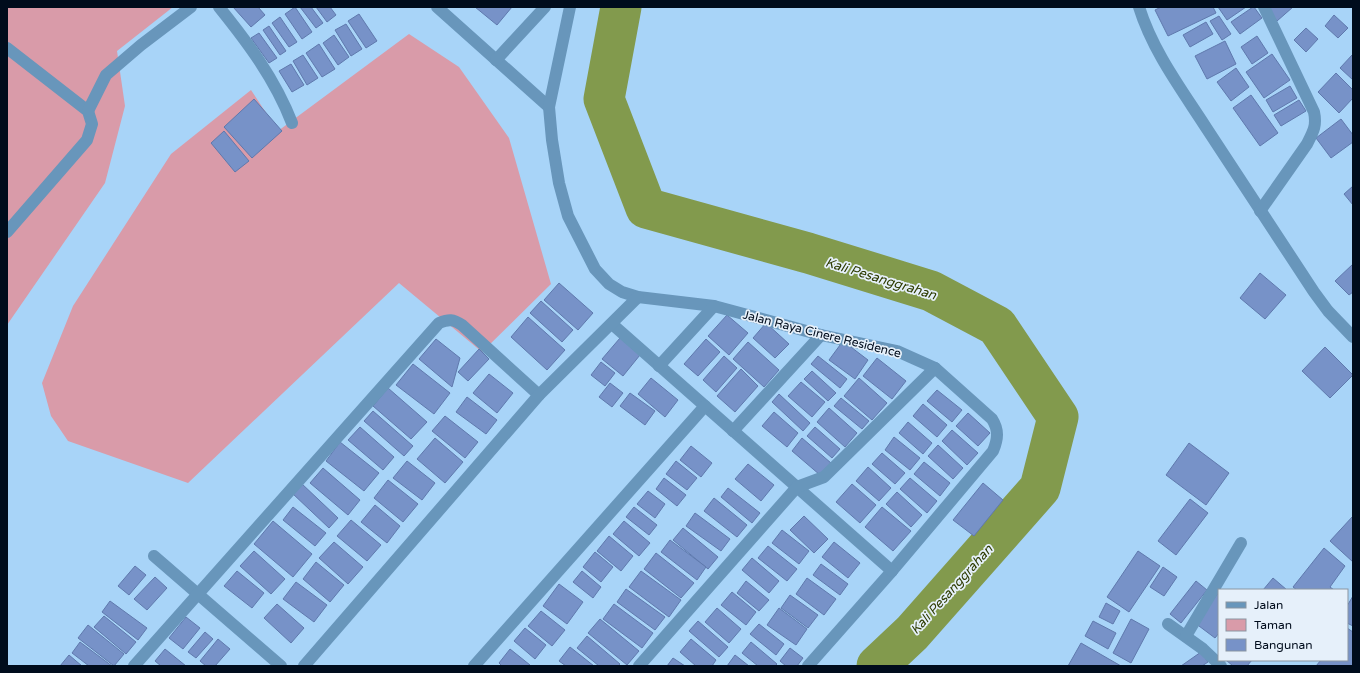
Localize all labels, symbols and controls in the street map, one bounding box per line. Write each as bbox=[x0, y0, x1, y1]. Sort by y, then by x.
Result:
water label: Kali Pesanggrahan bbox=[823, 254, 939, 304]
street label: Jalan Raya Cinere Residence bbox=[741, 308, 903, 361]
water label: Kali Pesanggrahan bbox=[907, 541, 997, 638]
legend bbox=[1218, 589, 1348, 661]
text: Jalan bbox=[1254, 598, 1283, 612]
text: Taman bbox=[1254, 618, 1292, 632]
text: Bangunan bbox=[1254, 638, 1313, 652]

